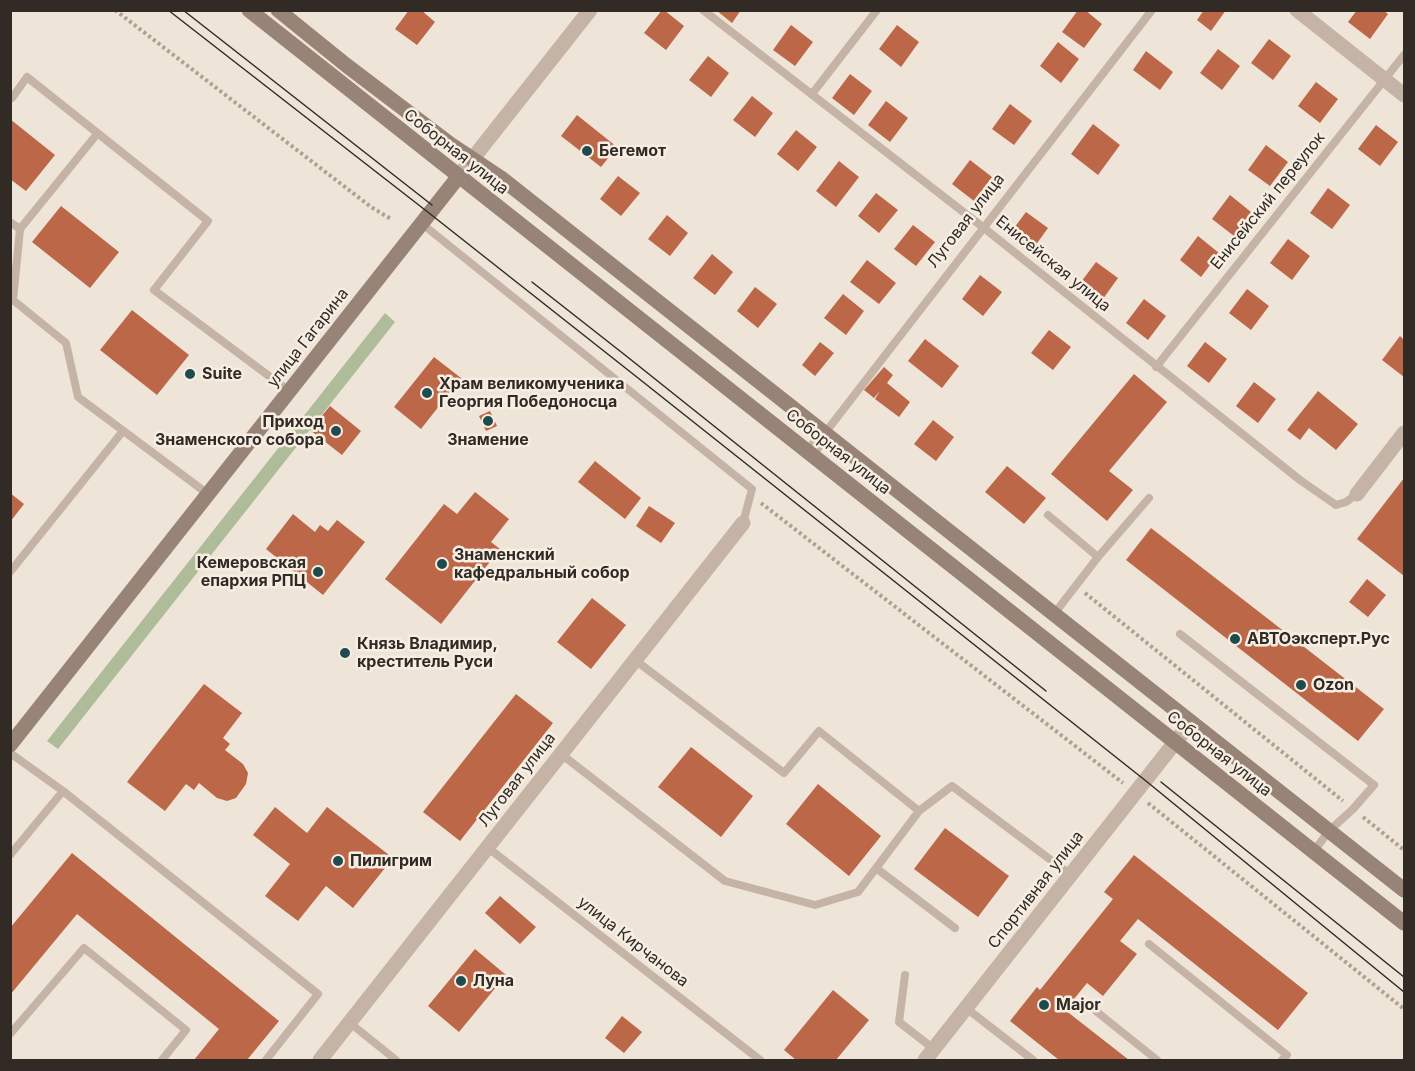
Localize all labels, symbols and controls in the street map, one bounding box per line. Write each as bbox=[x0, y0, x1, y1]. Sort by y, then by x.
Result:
street label: Соборная улица bbox=[400, 105, 512, 199]
street label: Енисейский переулок bbox=[1207, 129, 1329, 273]
place label: Бегемот bbox=[599, 141, 666, 161]
marker: Бегемот bbox=[580, 144, 594, 158]
street label: Луговая улица bbox=[923, 170, 1009, 272]
street label: Енисейская улица bbox=[992, 212, 1114, 316]
street label: улица Гагарина bbox=[263, 285, 353, 391]
place label: Suite bbox=[202, 364, 242, 384]
marker: Suite bbox=[183, 367, 197, 381]
place label: Храм великомученика Георгия Победоносца bbox=[439, 374, 624, 412]
marker: Храм великомученика Георгия Победоносца bbox=[420, 386, 434, 400]
street label: Соборная улица bbox=[782, 405, 894, 499]
place label: Приход Знаменского собора bbox=[155, 412, 324, 450]
marker: Знамение bbox=[481, 414, 495, 428]
marker: Приход Знаменского собора bbox=[329, 424, 343, 438]
place label: Знамение bbox=[447, 430, 529, 450]
place label: Знаменский кафедральный собор bbox=[454, 545, 630, 583]
place label: Кемеровская епархия РПЦ bbox=[197, 553, 306, 591]
marker: Знаменский кафедральный собор bbox=[435, 557, 449, 571]
marker: Кемеровская епархия РПЦ bbox=[311, 565, 325, 579]
place label: АВТОэксперт.Рус bbox=[1247, 629, 1390, 649]
marker: АВТОэксперт.Рус bbox=[1228, 632, 1242, 646]
place label: Князь Владимир, креститель Руси bbox=[357, 634, 498, 672]
marker: Князь Владимир, креститель Руси bbox=[338, 646, 352, 660]
place label: Ozon bbox=[1313, 675, 1354, 695]
marker: Ozon bbox=[1294, 678, 1308, 692]
street label: Соборная улица bbox=[1163, 707, 1275, 801]
street label: Луговая улица bbox=[474, 729, 560, 831]
street label: Спортивная улица bbox=[984, 827, 1088, 953]
place label: Пилигрим bbox=[350, 851, 432, 871]
marker: Пилигрим bbox=[331, 854, 345, 868]
street label: улица Кирчанова bbox=[574, 893, 692, 991]
place label: Луна bbox=[473, 971, 514, 991]
marker: Луна bbox=[454, 974, 468, 988]
place label: Major bbox=[1056, 995, 1101, 1015]
marker: Major bbox=[1037, 998, 1051, 1012]

